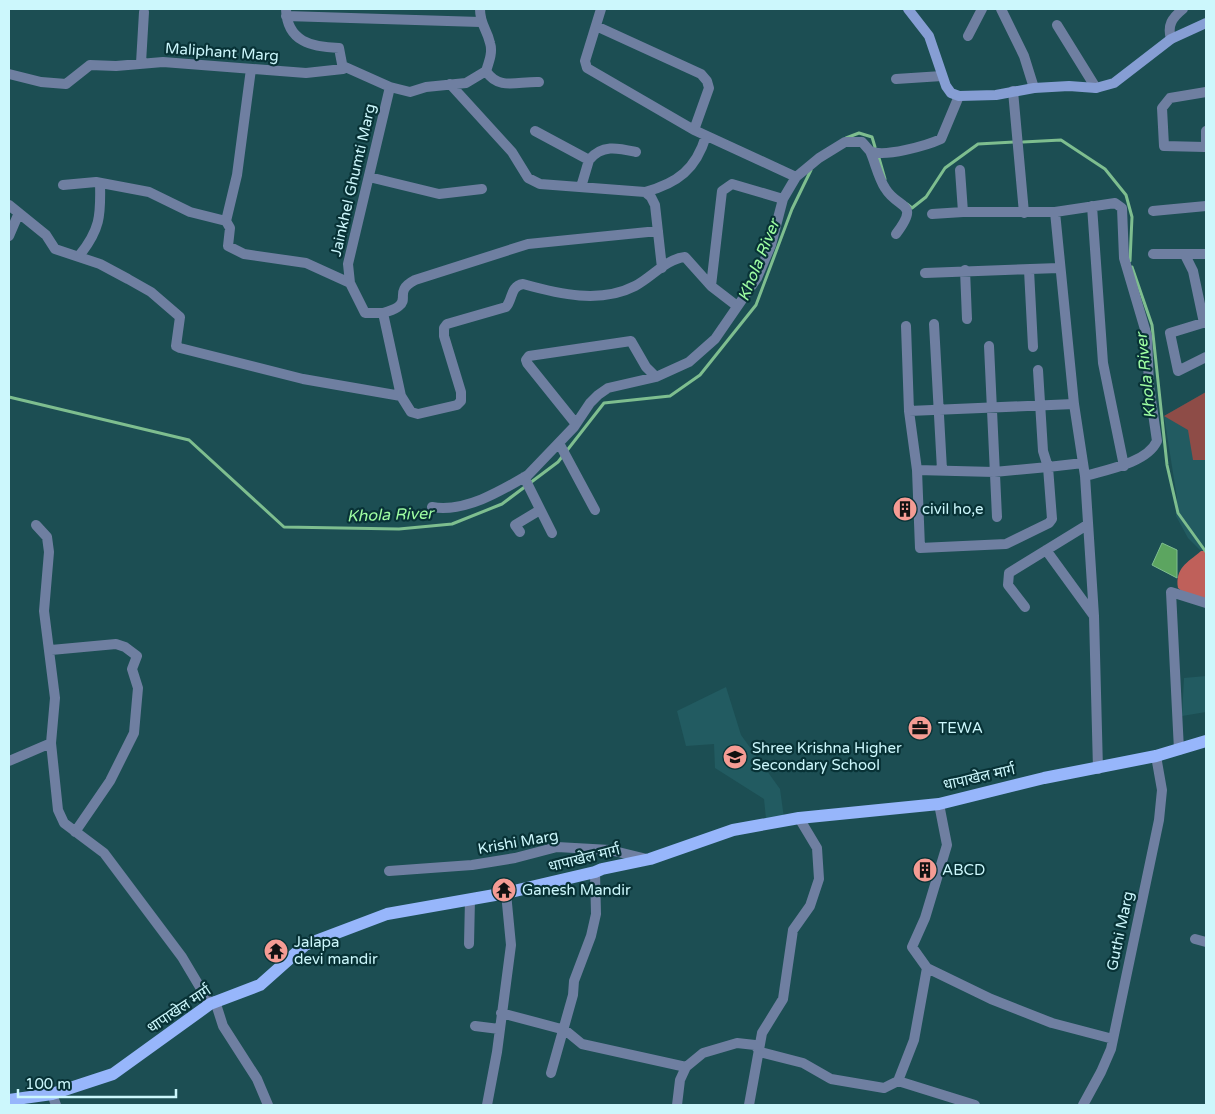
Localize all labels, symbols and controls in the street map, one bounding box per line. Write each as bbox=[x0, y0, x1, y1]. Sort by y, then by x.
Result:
street label: Maliphant Marg bbox=[165, 39, 279, 65]
street label: Jainkhel Ghumti Marg bbox=[327, 102, 379, 258]
water label: Khola River bbox=[733, 215, 785, 304]
water label: Khola River bbox=[1131, 330, 1160, 420]
building icon: civil ho,e bbox=[892, 496, 918, 522]
place label: civil ho,e bbox=[922, 500, 983, 518]
water label: Khola River bbox=[347, 503, 435, 526]
office icon: TEWA bbox=[907, 715, 933, 741]
place label: TEWA bbox=[938, 719, 983, 737]
place label: Shree Krishna Higher Secondary School bbox=[752, 739, 902, 774]
school or university icon: Shree Krishna Higher Secondary School bbox=[722, 744, 748, 770]
street label: धापाखेल मार्ग bbox=[941, 760, 1018, 794]
street label: Krishi Marg bbox=[476, 826, 560, 858]
street label: धापाखेल मार्ग bbox=[546, 840, 623, 876]
building icon: ABCD bbox=[912, 857, 938, 883]
place label: ABCD bbox=[942, 861, 985, 879]
temple icon: Ganesh Mandir bbox=[491, 877, 517, 903]
place label: Ganesh Mandir bbox=[522, 881, 631, 899]
street label: Guthi Marg bbox=[1103, 890, 1137, 972]
place label: Jalapa devi mandir bbox=[294, 933, 378, 968]
temple icon: Jalapa devi mandir bbox=[263, 938, 289, 964]
street label: धापाखेल मार्ग bbox=[144, 981, 215, 1037]
scale bar bbox=[18, 1066, 175, 1098]
text: 100 m bbox=[25, 1075, 71, 1093]

